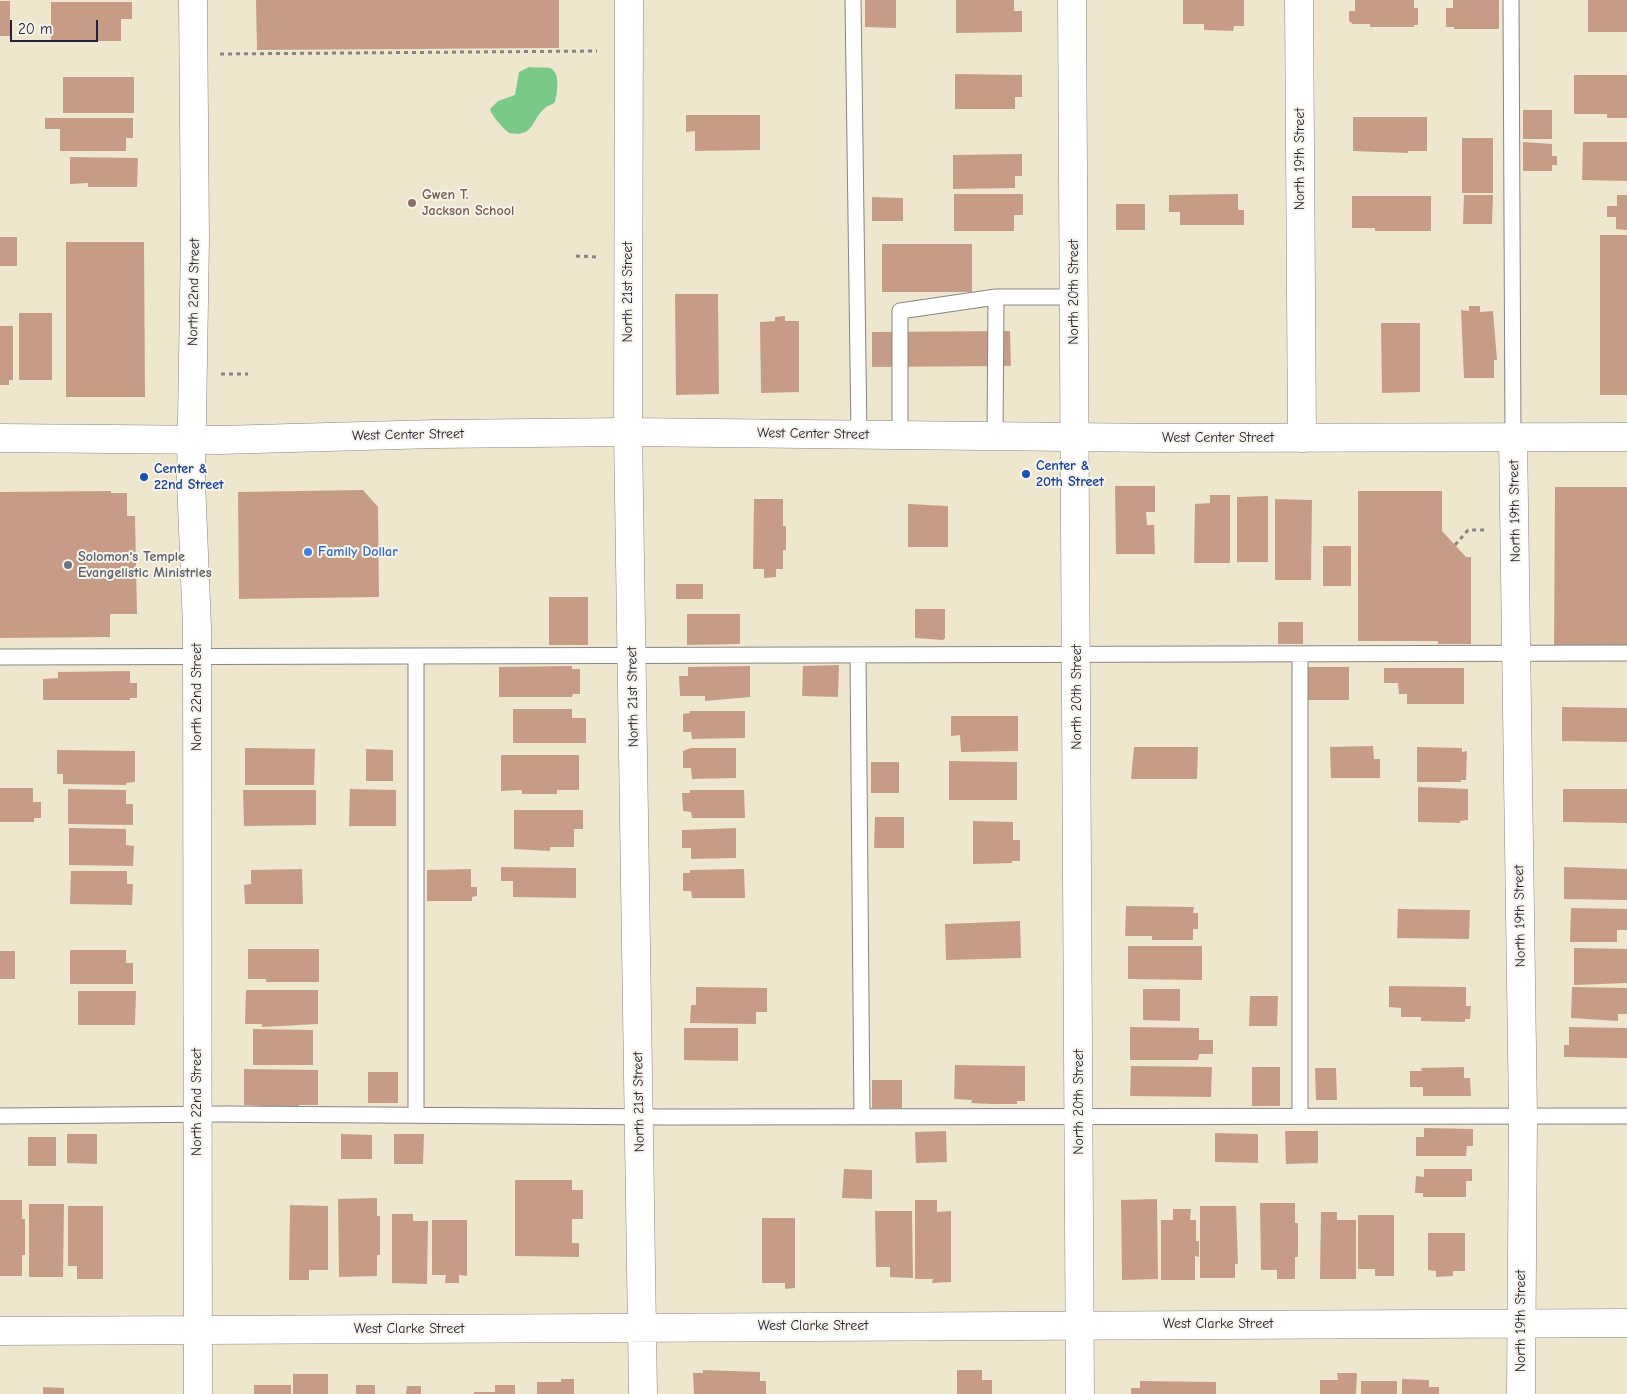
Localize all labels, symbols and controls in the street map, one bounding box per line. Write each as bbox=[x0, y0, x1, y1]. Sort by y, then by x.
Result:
scale bar bbox=[12, 10, 100, 42]
text: 20 m bbox=[18, 20, 52, 38]
street label: North 19th Street bbox=[1292, 108, 1308, 210]
place label: Gwen T. Jackson School bbox=[422, 187, 514, 220]
marker: Gwen T. Jackson School bbox=[406, 197, 418, 209]
street label: North 22nd Street bbox=[185, 238, 203, 346]
street label: North 20th Street bbox=[1066, 239, 1082, 345]
street label: North 21st Street bbox=[620, 242, 636, 342]
street label: West Center Street bbox=[757, 425, 869, 443]
street label: West Center Street bbox=[352, 426, 464, 444]
street label: West Center Street bbox=[1162, 430, 1274, 446]
place label: Center & 20th Street bbox=[1036, 458, 1104, 491]
street label: North 19th Street bbox=[1506, 460, 1524, 562]
place label: Center & 22nd Street bbox=[154, 461, 224, 494]
marker: Center & 20th Street bbox=[1020, 468, 1032, 480]
marker: Center & 22nd Street bbox=[138, 471, 150, 483]
place label: Family Dollar bbox=[318, 544, 398, 560]
marker: Family Dollar bbox=[302, 546, 314, 558]
place label: Solomon's Temple Evangelistic Ministries bbox=[78, 549, 212, 582]
marker: Solomon's Temple Evangelistic Ministries bbox=[62, 559, 74, 571]
street label: North 22nd Street bbox=[189, 643, 205, 751]
street label: North 20th Street bbox=[1069, 644, 1085, 750]
street label: North 21st Street bbox=[624, 646, 642, 748]
street label: North 19th Street bbox=[1511, 865, 1529, 967]
street label: North 22nd Street bbox=[189, 1048, 205, 1156]
street label: North 20th Street bbox=[1071, 1049, 1087, 1155]
street label: North 21st Street bbox=[630, 1051, 648, 1153]
street label: North 19th Street bbox=[1513, 1270, 1529, 1372]
street label: West Clarke Street bbox=[1163, 1316, 1273, 1332]
street label: West Clarke Street bbox=[758, 1318, 868, 1334]
street label: West Clarke Street bbox=[354, 1321, 464, 1337]

